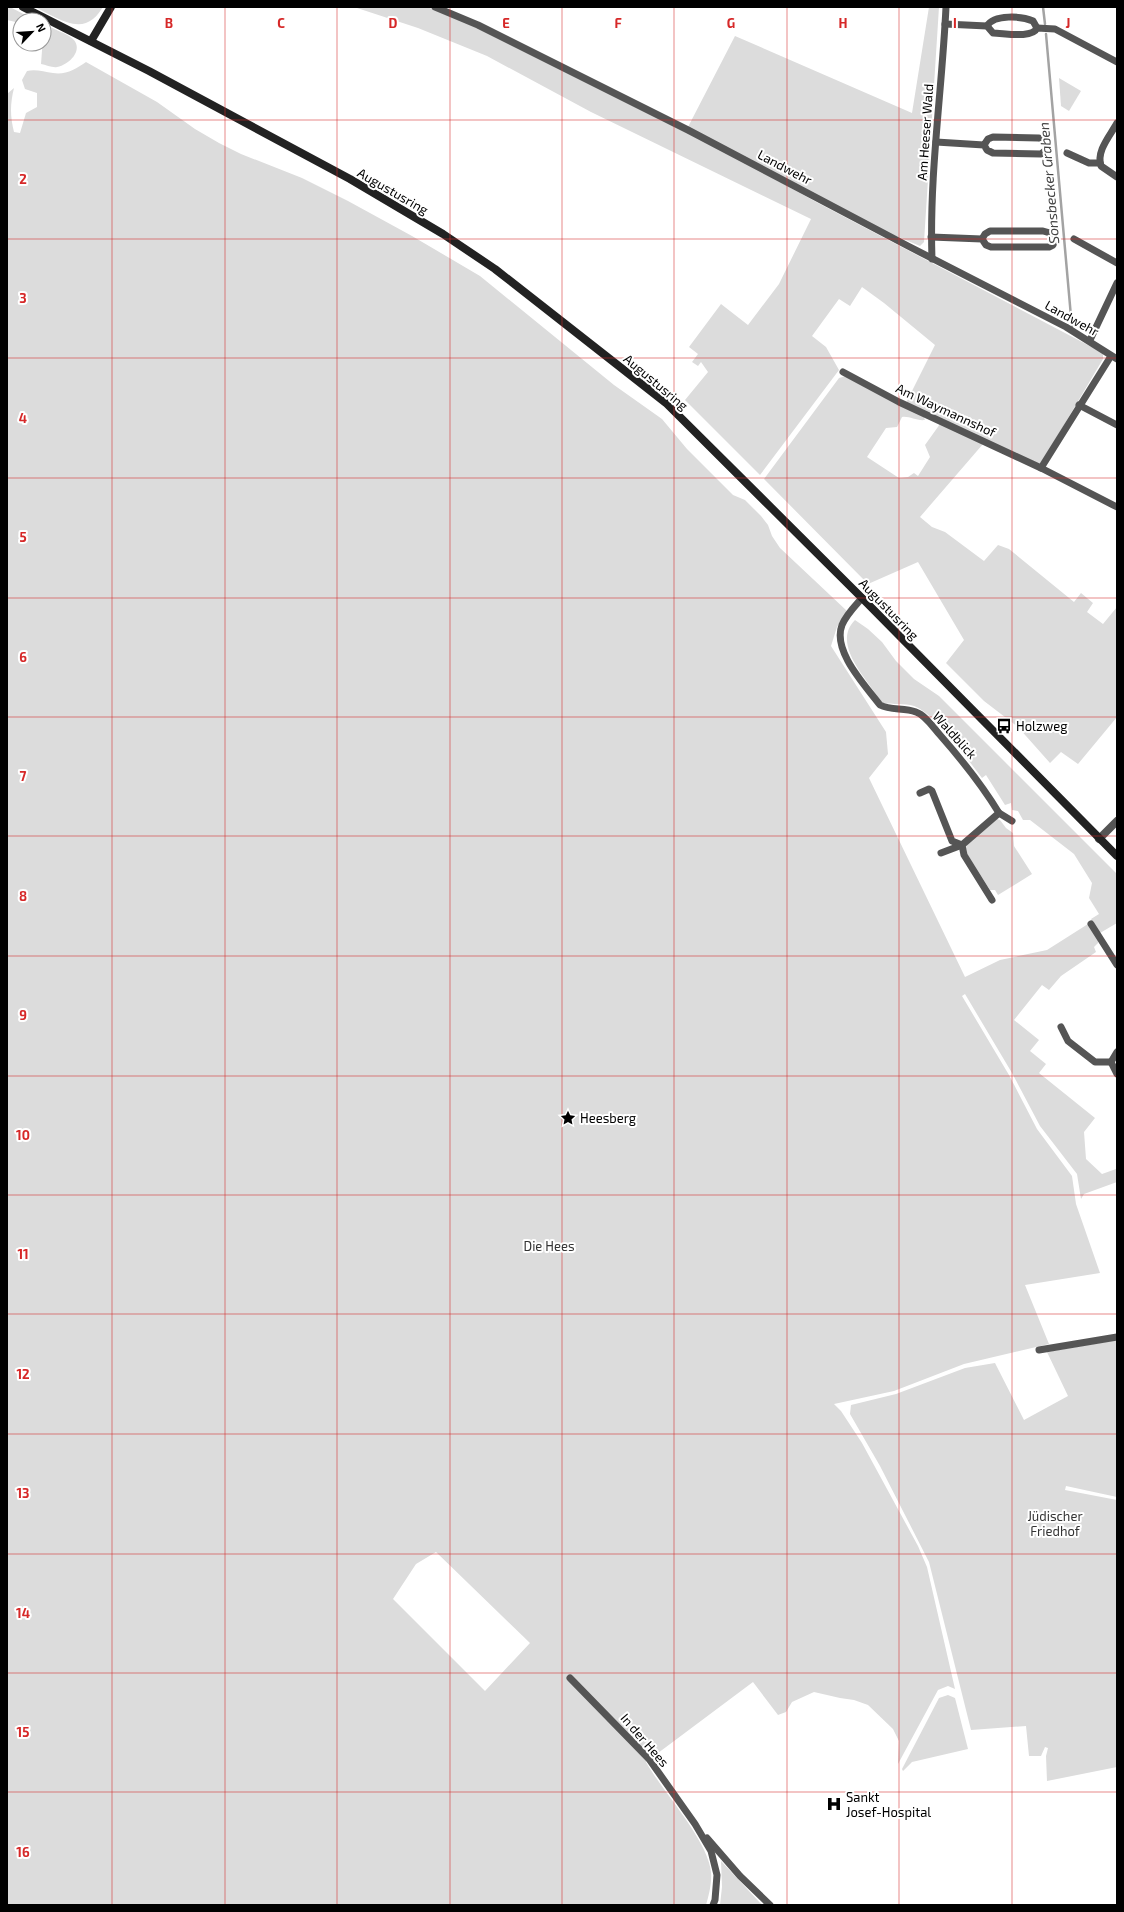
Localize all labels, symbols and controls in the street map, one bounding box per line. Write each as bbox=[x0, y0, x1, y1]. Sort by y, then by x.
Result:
north arrow bbox=[12, 12, 52, 52]
text: B bbox=[165, 15, 173, 31]
text: C bbox=[277, 15, 285, 31]
text: D bbox=[389, 15, 398, 31]
text: E bbox=[502, 15, 510, 31]
text: F bbox=[614, 15, 622, 31]
text: G bbox=[727, 15, 735, 31]
text: H bbox=[839, 15, 848, 31]
text: I bbox=[953, 15, 957, 31]
text: J bbox=[1066, 15, 1070, 31]
text: N bbox=[34, 21, 49, 34]
street label: Am Heeser Wald bbox=[914, 83, 936, 181]
water label: Sonsbecker Graben bbox=[1035, 121, 1062, 245]
street label: Landwehr bbox=[755, 146, 815, 188]
street label: Augustusring bbox=[355, 164, 431, 218]
text: 2 bbox=[19, 171, 27, 187]
text: 3 bbox=[19, 290, 27, 306]
street label: Landwehr bbox=[1042, 297, 1102, 339]
street label: Augustusring bbox=[621, 350, 691, 414]
street label: Am Waymannshof bbox=[893, 380, 999, 441]
text: 4 bbox=[19, 410, 27, 426]
text: 5 bbox=[19, 529, 27, 545]
street label: Augustusring bbox=[856, 575, 922, 643]
text: 6 bbox=[19, 649, 27, 665]
street label: Waldblick bbox=[930, 708, 981, 762]
bus stop icon: Holzweg bbox=[995, 717, 1013, 735]
place label: Holzweg bbox=[1016, 718, 1067, 734]
text: 7 bbox=[20, 768, 27, 784]
text: 8 bbox=[19, 888, 27, 904]
text: 9 bbox=[19, 1007, 27, 1023]
place icon: Heesberg bbox=[559, 1109, 577, 1127]
place label: Heesberg bbox=[580, 1110, 636, 1126]
text: 10 bbox=[16, 1127, 30, 1143]
park label: Die Hees bbox=[524, 1238, 575, 1254]
text: 11 bbox=[17, 1246, 29, 1262]
text: 12 bbox=[16, 1366, 30, 1382]
text: 13 bbox=[17, 1485, 30, 1501]
park label: Jüdischer Friedhof bbox=[1027, 1508, 1083, 1539]
text: 14 bbox=[16, 1605, 30, 1621]
street label: In der Hees bbox=[618, 1710, 672, 1770]
text: 15 bbox=[17, 1724, 29, 1740]
place label: Sankt Josef-Hospital bbox=[846, 1789, 931, 1820]
hospital icon: Sankt Josef-Hospital bbox=[825, 1795, 843, 1813]
text: 16 bbox=[16, 1844, 30, 1860]

